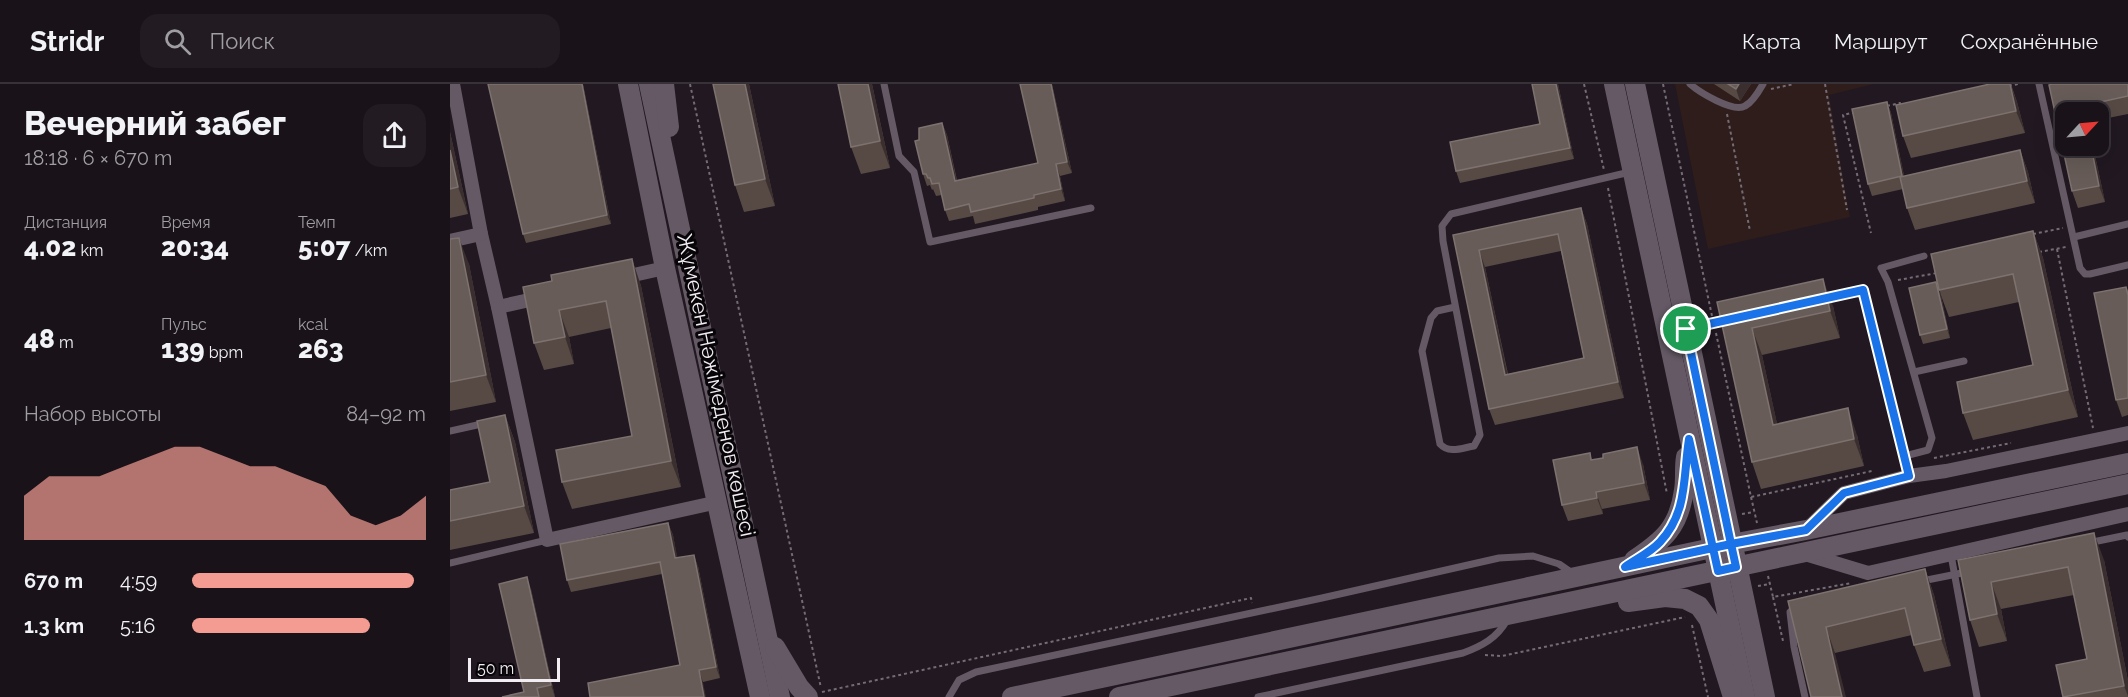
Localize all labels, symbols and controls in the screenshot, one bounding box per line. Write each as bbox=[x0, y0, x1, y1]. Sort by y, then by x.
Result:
search box bbox=[140, 14, 560, 68]
text: Stridr bbox=[30, 25, 104, 58]
icon: search bbox=[161, 25, 194, 58]
text: Поиск bbox=[209, 28, 275, 54]
text: Карта bbox=[1742, 29, 1801, 54]
text: Маршрут bbox=[1834, 29, 1927, 54]
text: Сохранённые bbox=[1960, 29, 2098, 54]
north arrow bbox=[2055, 102, 2109, 156]
map controls bbox=[2055, 102, 2109, 156]
text: Вечерний забег bbox=[24, 104, 286, 143]
button: share bbox=[363, 104, 426, 167]
text: 18:18 · 6 × 670 m bbox=[24, 146, 172, 170]
text: Дистанция bbox=[24, 213, 107, 232]
text: Время bbox=[161, 213, 210, 232]
text: Темп bbox=[298, 213, 336, 232]
street label: Жұмекен Нәжімеденов көшесі bbox=[672, 231, 761, 539]
text: 4.02 bbox=[24, 232, 76, 262]
text: 20:34 bbox=[161, 232, 229, 262]
text: 5:07 bbox=[298, 232, 351, 262]
text: km bbox=[76, 241, 104, 260]
text: /km bbox=[351, 241, 388, 260]
pin bbox=[1660, 303, 1711, 354]
icon: arrive bbox=[1669, 312, 1702, 345]
text: Пульс bbox=[161, 315, 207, 334]
text: kcal bbox=[298, 315, 328, 334]
text: 48 bbox=[24, 324, 55, 354]
text: m bbox=[55, 333, 74, 352]
text: 139 bbox=[161, 334, 205, 364]
text: 263 bbox=[298, 334, 343, 364]
text: bpm bbox=[205, 343, 243, 362]
text: Набор высоты bbox=[24, 402, 161, 426]
text: 84–92 m bbox=[346, 402, 426, 426]
text: 670 m bbox=[24, 569, 83, 593]
text: 4:59 bbox=[120, 569, 157, 593]
text: 1.3 km bbox=[24, 614, 84, 638]
text: 5:16 bbox=[120, 614, 155, 638]
scale bar bbox=[468, 655, 560, 682]
text: 50 m bbox=[477, 659, 514, 678]

